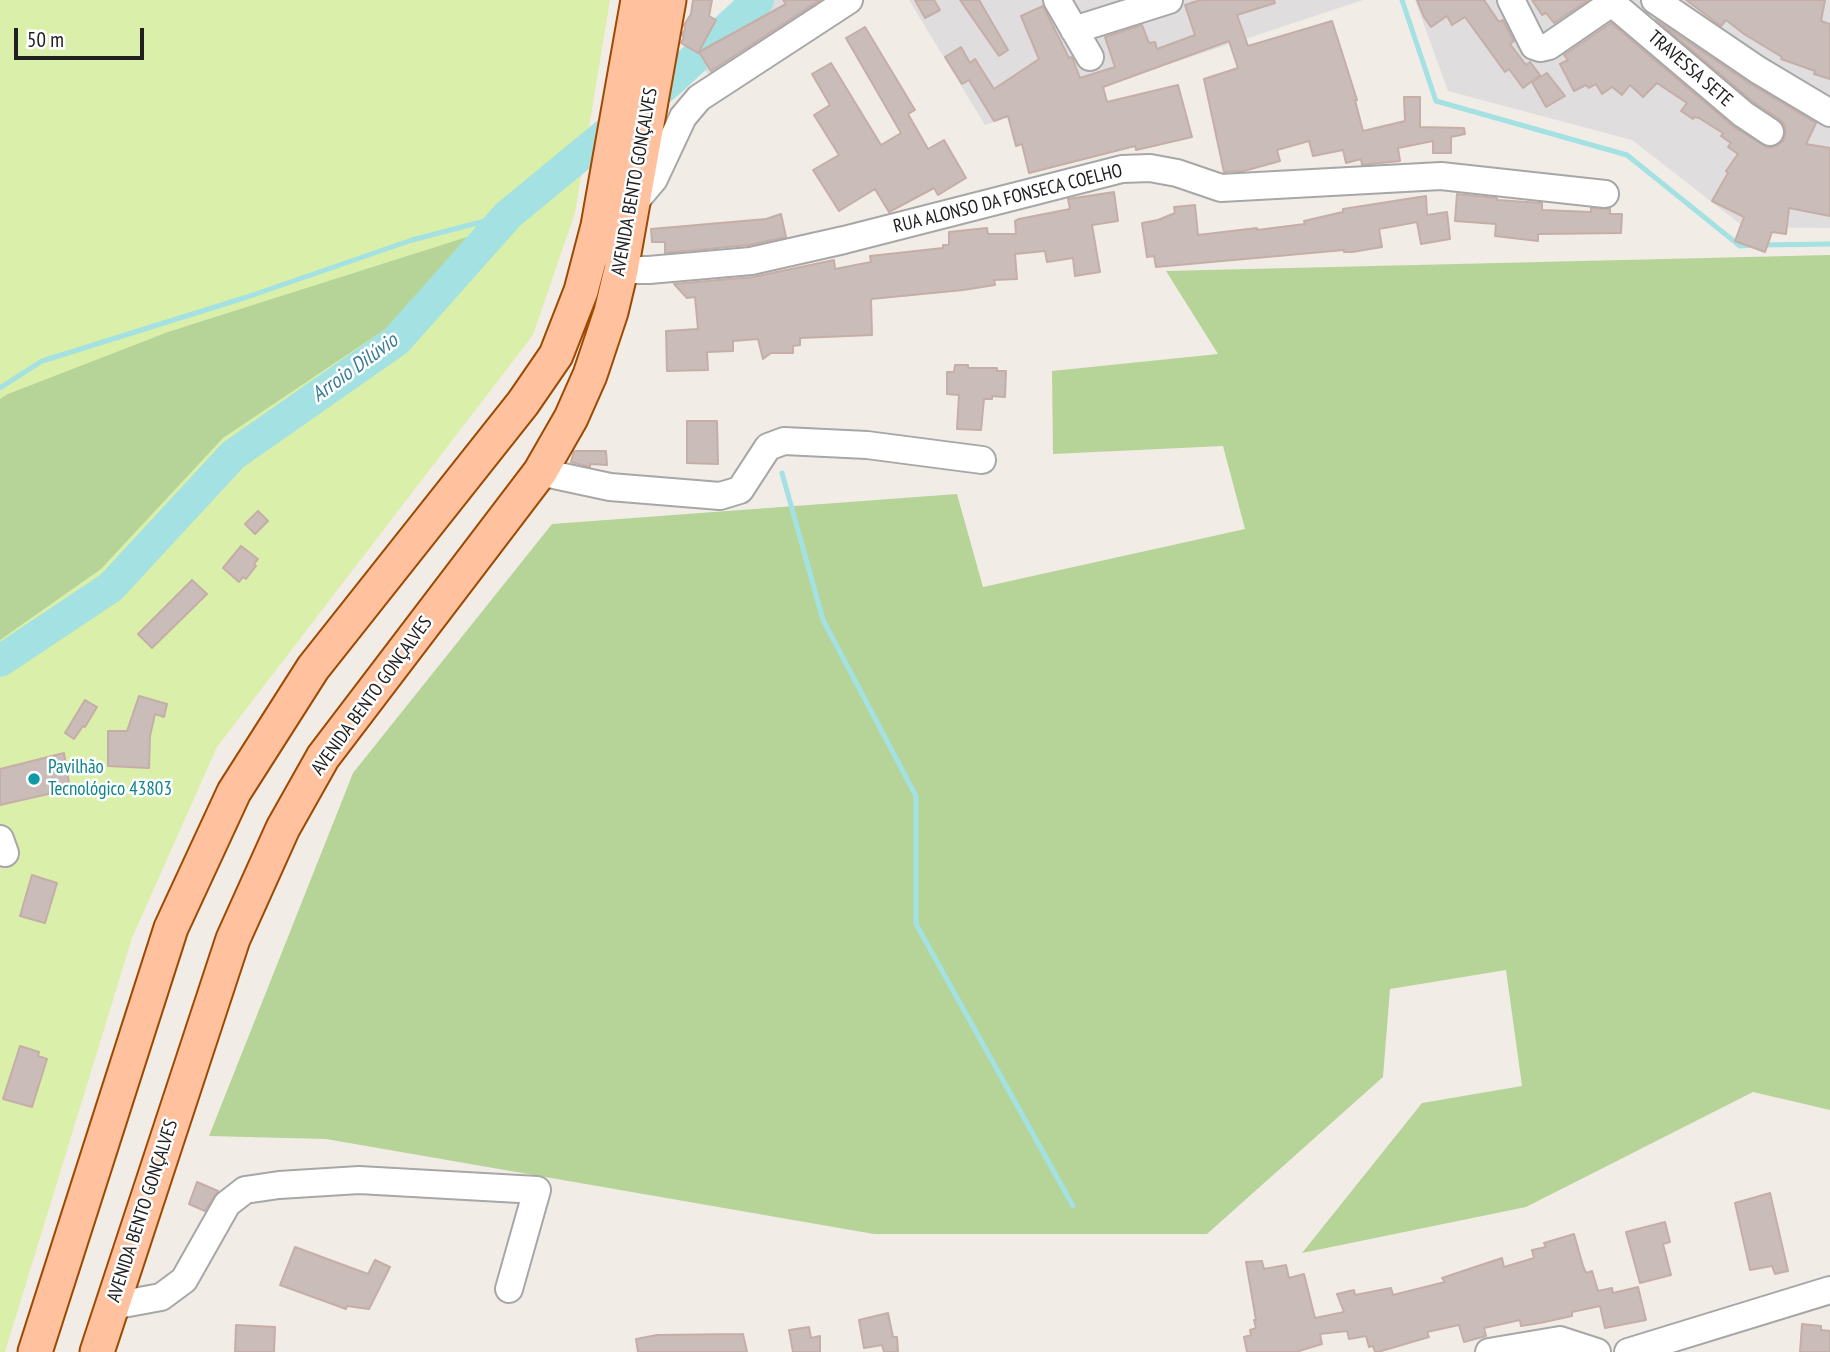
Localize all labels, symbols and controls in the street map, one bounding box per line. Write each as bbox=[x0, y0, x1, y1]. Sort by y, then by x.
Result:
scale bar bbox=[18, 14, 147, 58]
text: 50 m bbox=[27, 26, 64, 53]
street label: TRAVESSA SETE bbox=[1643, 26, 1737, 112]
street label: AVENIDA BENTO GONÇALVES bbox=[607, 86, 663, 278]
street label: RUA ALONSO DA FONSECA COELHO bbox=[891, 160, 1125, 238]
water label: Arroio Dilúvio bbox=[307, 328, 403, 408]
street label: AVENIDA BENTO GONÇALVES bbox=[307, 612, 437, 780]
place label: Pavilhão Tecnológico 43803 bbox=[48, 757, 172, 801]
marker: Pavilhão Tecnológico 43803 bbox=[26, 771, 42, 787]
street label: AVENIDA BENTO GONÇALVES bbox=[103, 1117, 183, 1305]

